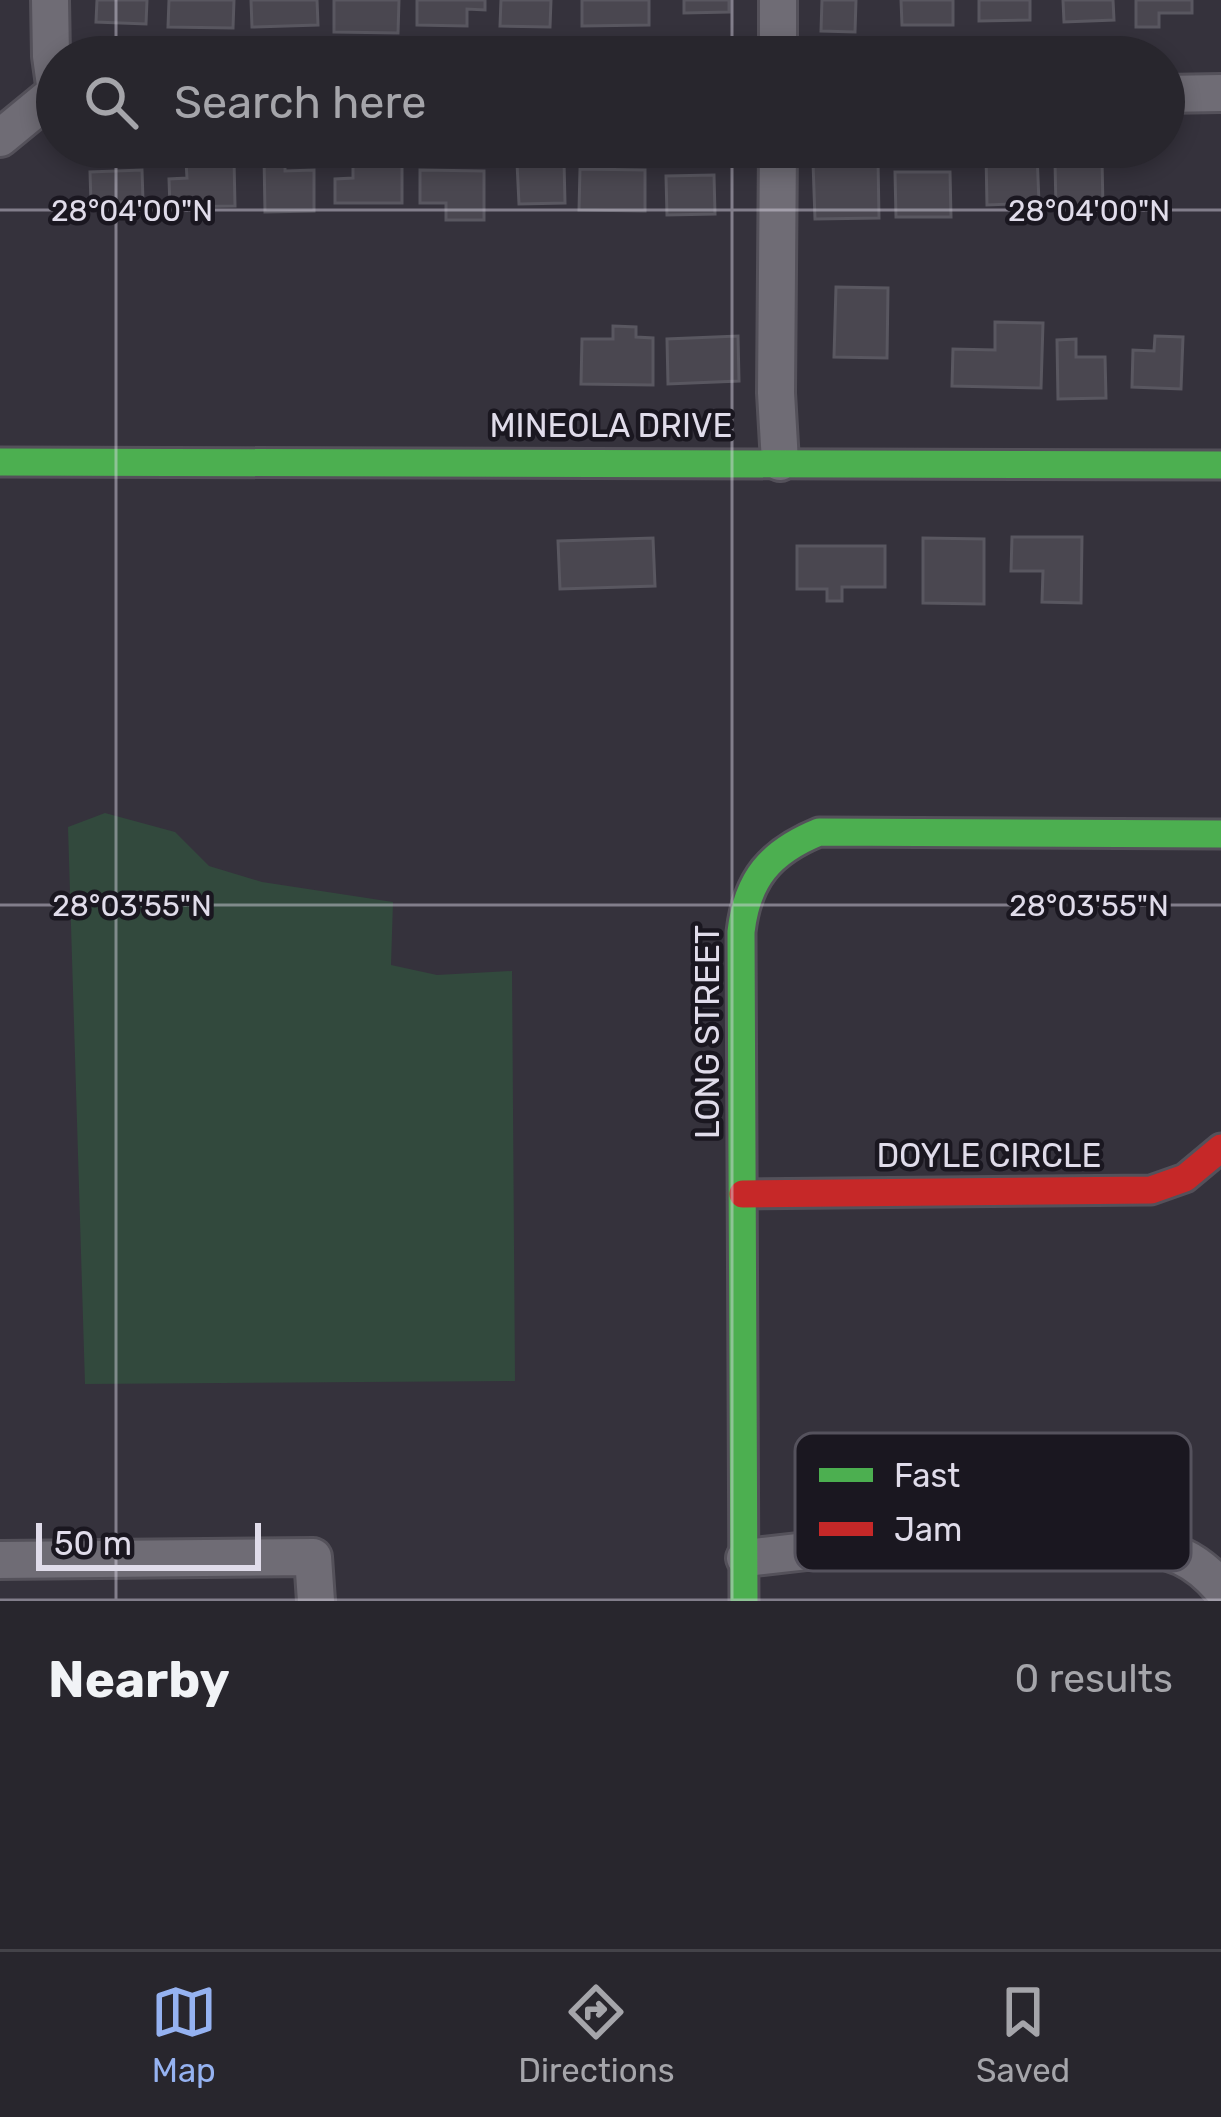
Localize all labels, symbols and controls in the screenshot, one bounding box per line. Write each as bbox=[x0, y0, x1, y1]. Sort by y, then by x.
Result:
search box bbox=[36, 36, 1185, 168]
icon: search bbox=[78, 69, 144, 135]
text: Search here bbox=[174, 76, 426, 129]
text: 28°04'00"N bbox=[51, 193, 213, 229]
text: 28°04'00"N bbox=[1008, 193, 1170, 229]
street label: MINEOLA DRIVE bbox=[489, 406, 733, 445]
text: 28°03'55"N bbox=[52, 888, 212, 924]
text: 28°03'55"N bbox=[1009, 888, 1169, 924]
street label: LONG STREET bbox=[688, 925, 727, 1139]
street label: DOYLE CIRCLE bbox=[876, 1136, 1102, 1175]
legend bbox=[795, 1433, 1191, 1571]
text: Fast bbox=[894, 1456, 960, 1495]
text: Jam bbox=[894, 1510, 962, 1549]
scale bar bbox=[36, 1517, 261, 1570]
text: 50 m bbox=[54, 1524, 132, 1563]
text: Nearby bbox=[48, 1649, 230, 1710]
text: 0 results bbox=[1014, 1656, 1173, 1702]
tab: Map bbox=[151, 1979, 217, 2090]
tab: Directions bbox=[518, 1979, 675, 2090]
tab: Saved bbox=[976, 1979, 1070, 2090]

